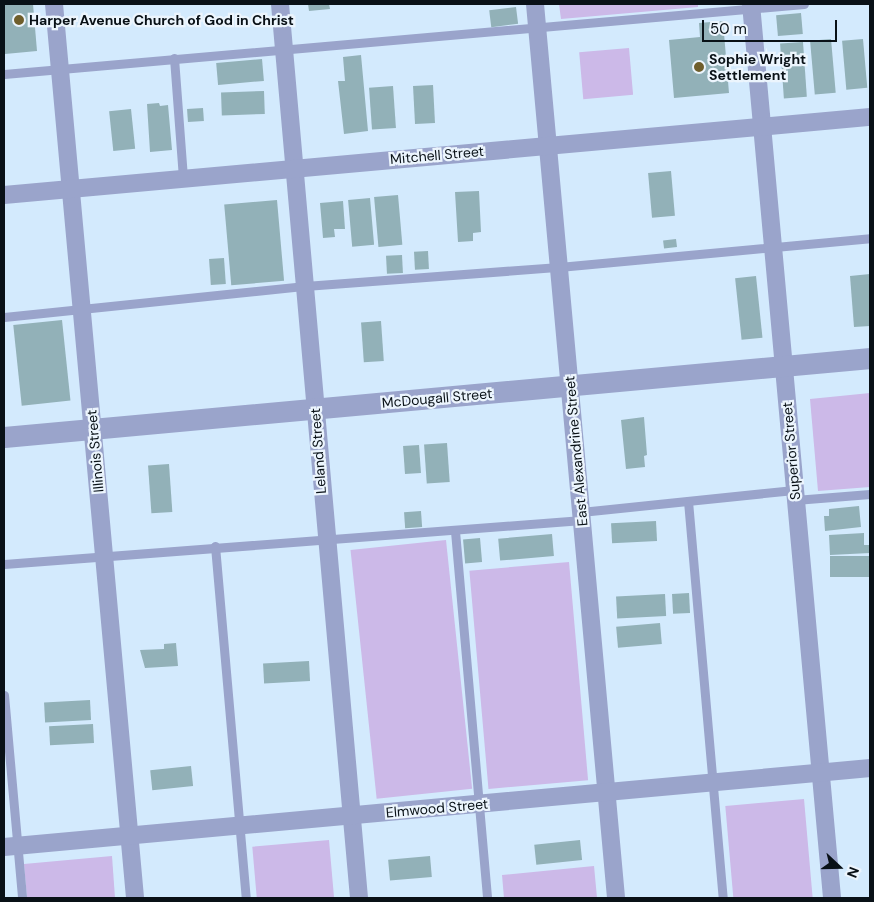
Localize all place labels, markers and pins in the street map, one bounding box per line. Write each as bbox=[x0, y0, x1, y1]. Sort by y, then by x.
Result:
place label: Harper Avenue Church of God in Christ bbox=[29, 12, 294, 28]
marker: Harper Avenue Church of God in Christ bbox=[13, 14, 25, 26]
place label: Sophie Wright Settlement bbox=[709, 51, 806, 84]
marker: Sophie Wright Settlement bbox=[693, 61, 705, 73]

